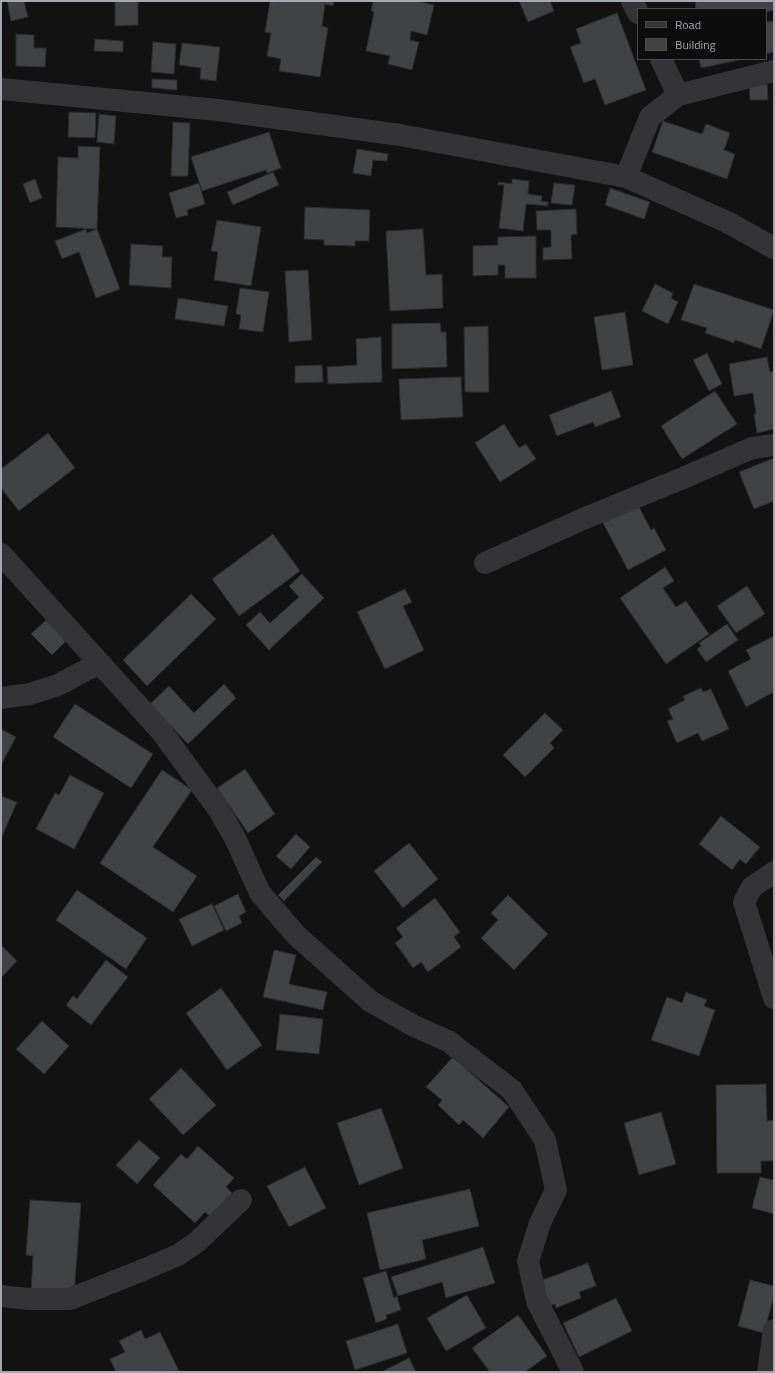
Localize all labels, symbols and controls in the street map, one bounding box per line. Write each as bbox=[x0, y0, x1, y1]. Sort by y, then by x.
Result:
legend bbox=[637, 8, 767, 60]
text: Road bbox=[675, 15, 701, 34]
text: Building bbox=[675, 35, 716, 54]

